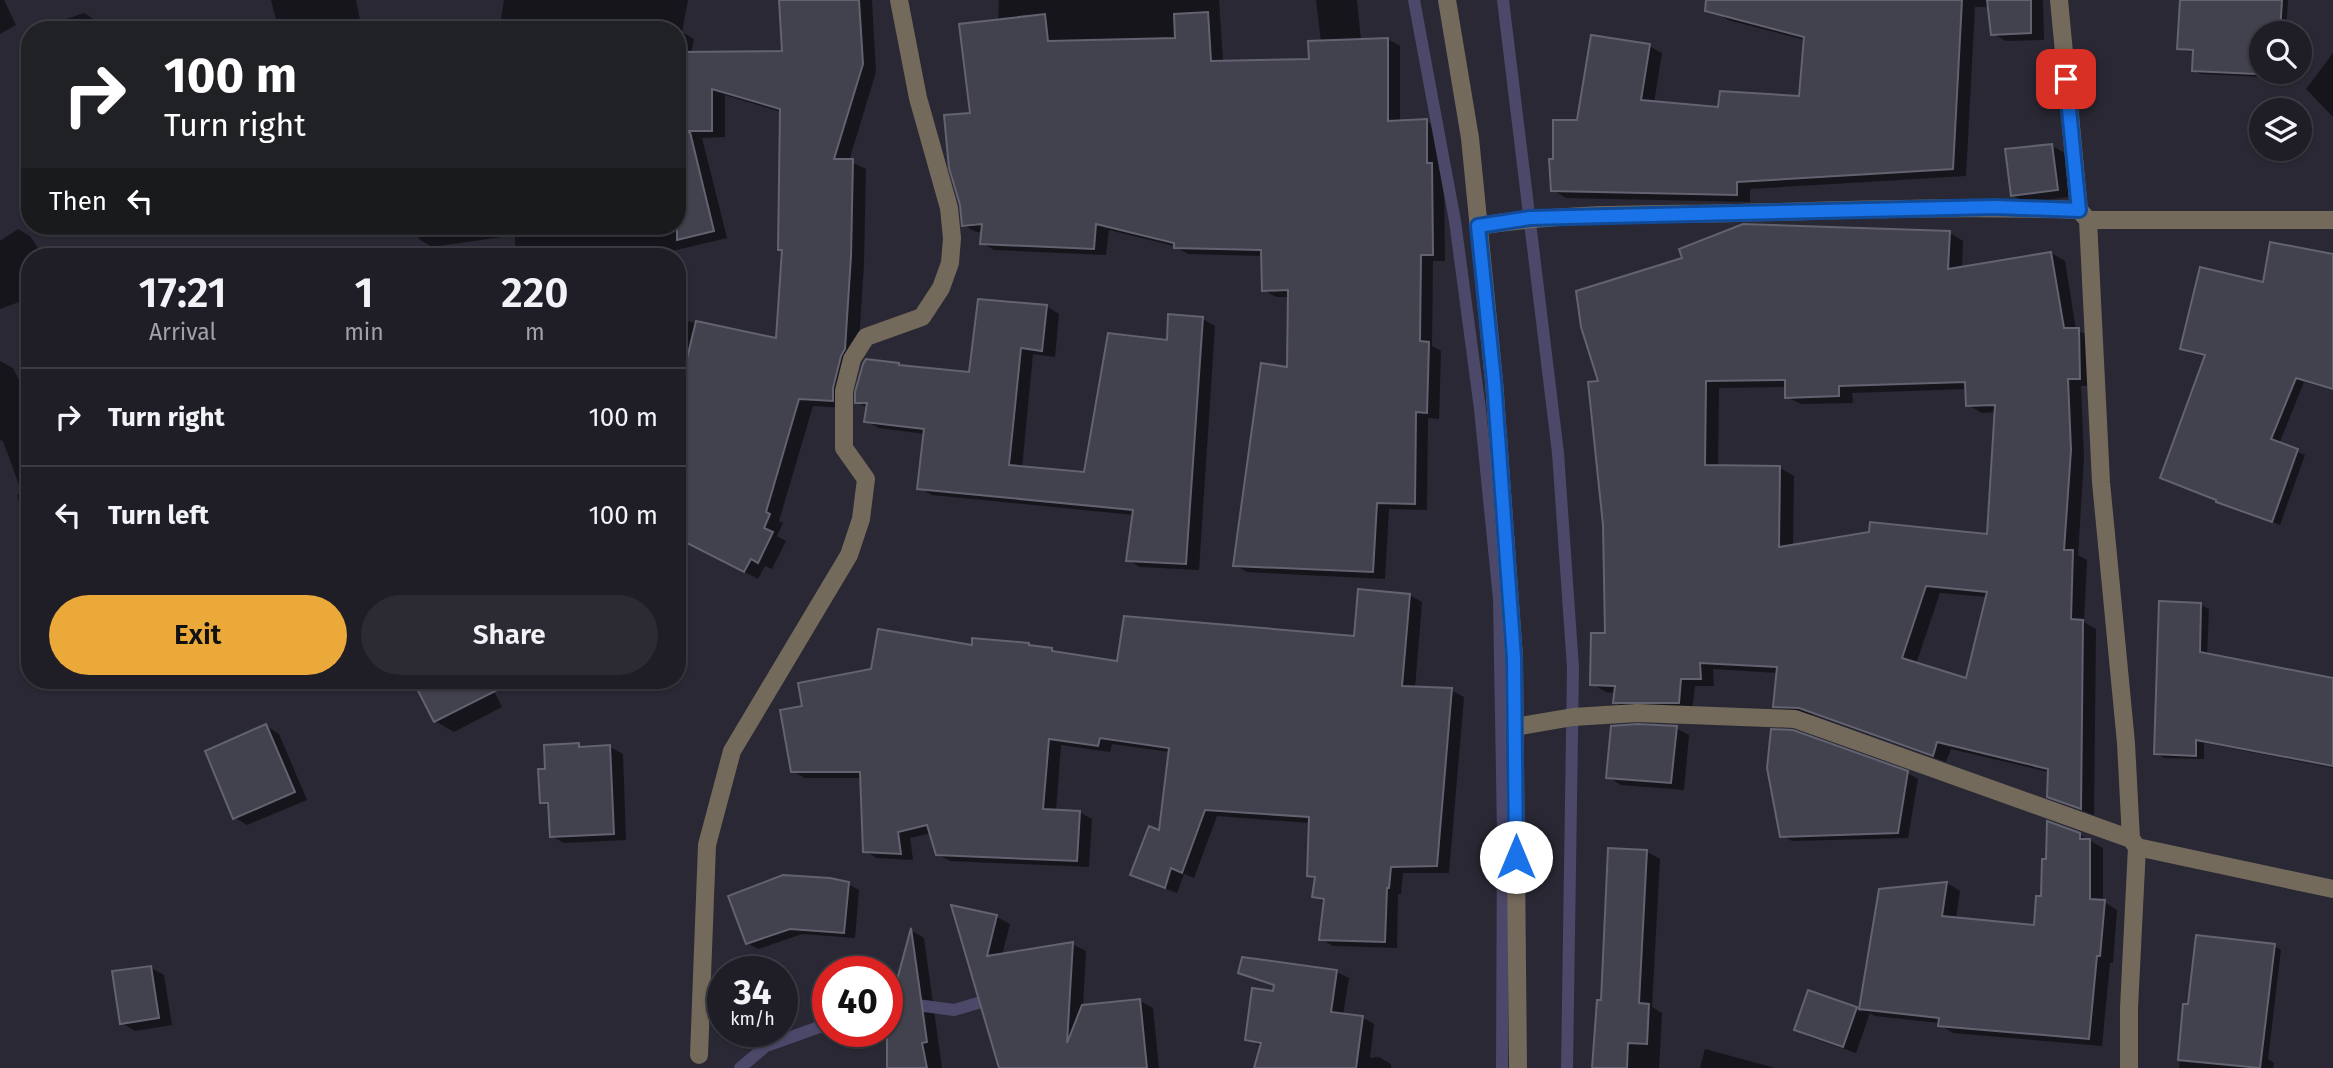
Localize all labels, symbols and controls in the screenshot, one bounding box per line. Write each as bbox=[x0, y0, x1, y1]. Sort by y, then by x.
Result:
map controls bbox=[2249, 21, 2312, 161]
button: search bbox=[2249, 21, 2312, 84]
text: 100 m bbox=[164, 46, 297, 105]
icon: right bbox=[49, 49, 140, 140]
pin bbox=[2036, 49, 2096, 109]
icon: arrive bbox=[2047, 60, 2085, 98]
button: layers bbox=[2249, 98, 2312, 161]
text: Turn right bbox=[164, 106, 306, 144]
icon: left bbox=[121, 182, 159, 220]
text: Then bbox=[49, 186, 107, 217]
text: 17:21 bbox=[138, 268, 227, 318]
text: 1 bbox=[354, 268, 374, 318]
text: 220 bbox=[501, 268, 569, 318]
text: Arrival bbox=[149, 318, 216, 346]
text: min bbox=[344, 318, 384, 346]
text: m bbox=[525, 318, 545, 346]
icon: right bbox=[49, 398, 87, 436]
text: Turn right bbox=[108, 402, 225, 433]
text: 100 m bbox=[589, 402, 658, 433]
icon: left bbox=[49, 496, 87, 534]
text: Turn left bbox=[108, 500, 209, 531]
text: 100 m bbox=[589, 500, 658, 531]
button: Exit bbox=[49, 595, 347, 675]
button: Share bbox=[361, 595, 658, 675]
position arrow bbox=[1479, 820, 1553, 894]
speed limit sign: 40 bbox=[812, 956, 903, 1047]
text: 34 bbox=[734, 971, 771, 1013]
text: km/h bbox=[730, 1008, 775, 1030]

